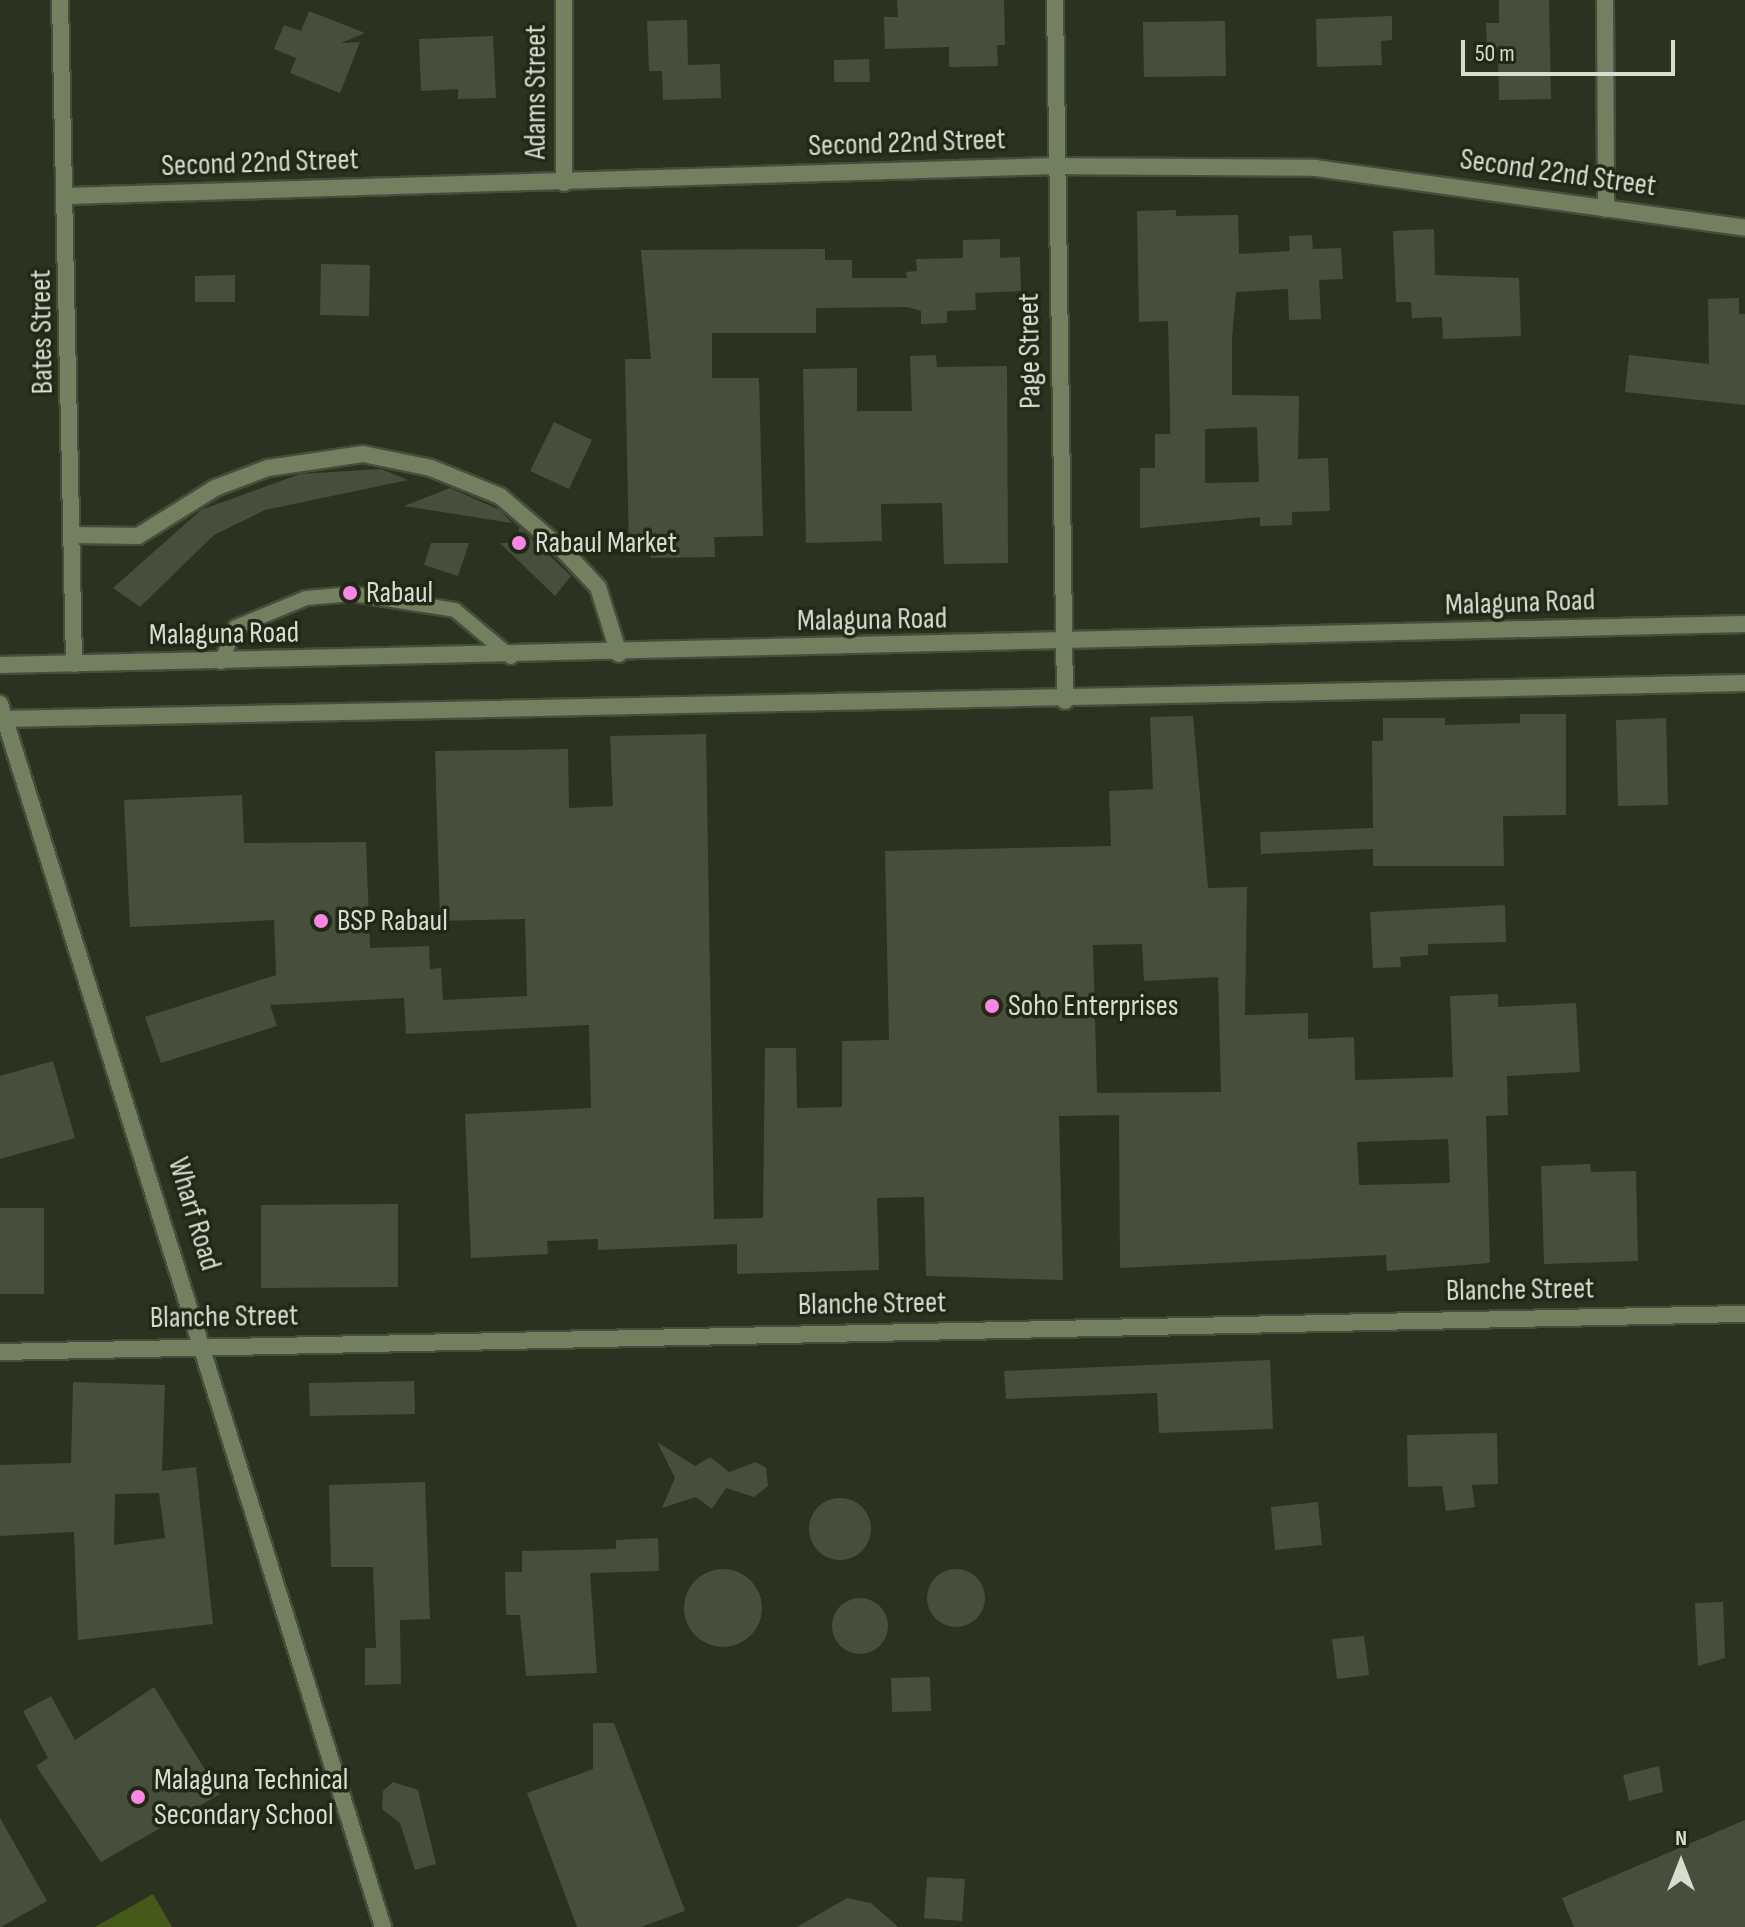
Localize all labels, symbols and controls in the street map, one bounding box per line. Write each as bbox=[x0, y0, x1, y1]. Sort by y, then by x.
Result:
scale bar bbox=[1465, 24, 1679, 74]
street label: Adams Street bbox=[518, 25, 554, 159]
text: 50 m bbox=[1475, 39, 1515, 68]
street label: Second 22nd Street bbox=[808, 122, 1006, 164]
street label: Second 22nd Street bbox=[1458, 141, 1658, 205]
street label: Second 22nd Street bbox=[161, 142, 359, 184]
street label: Bates Street bbox=[23, 269, 61, 395]
street label: Page Street bbox=[1011, 293, 1049, 409]
place label: Rabaul Market bbox=[535, 525, 677, 561]
marker: Rabaul Market bbox=[510, 534, 528, 552]
place label: Rabaul bbox=[366, 575, 433, 611]
street label: Malaguna Road bbox=[1444, 582, 1596, 624]
marker: Rabaul bbox=[341, 584, 359, 602]
street label: Malaguna Road bbox=[797, 601, 947, 639]
street label: Malaguna Road bbox=[149, 615, 299, 653]
place label: BSP Rabaul bbox=[337, 903, 448, 939]
marker: BSP Rabaul bbox=[312, 912, 330, 930]
place label: Soho Enterprises bbox=[1008, 988, 1179, 1024]
marker: Soho Enterprises bbox=[983, 997, 1001, 1015]
street label: Wharf Road bbox=[160, 1153, 228, 1275]
street label: Blanche Street bbox=[1446, 1271, 1594, 1309]
street label: Blanche Street bbox=[798, 1285, 946, 1323]
street label: Blanche Street bbox=[150, 1298, 298, 1336]
place label: Malaguna Technical Secondary School bbox=[154, 1762, 348, 1832]
marker: Malaguna Technical Secondary School bbox=[129, 1788, 147, 1806]
north arrow bbox=[1641, 1823, 1721, 1903]
text: N bbox=[1675, 1825, 1687, 1852]

